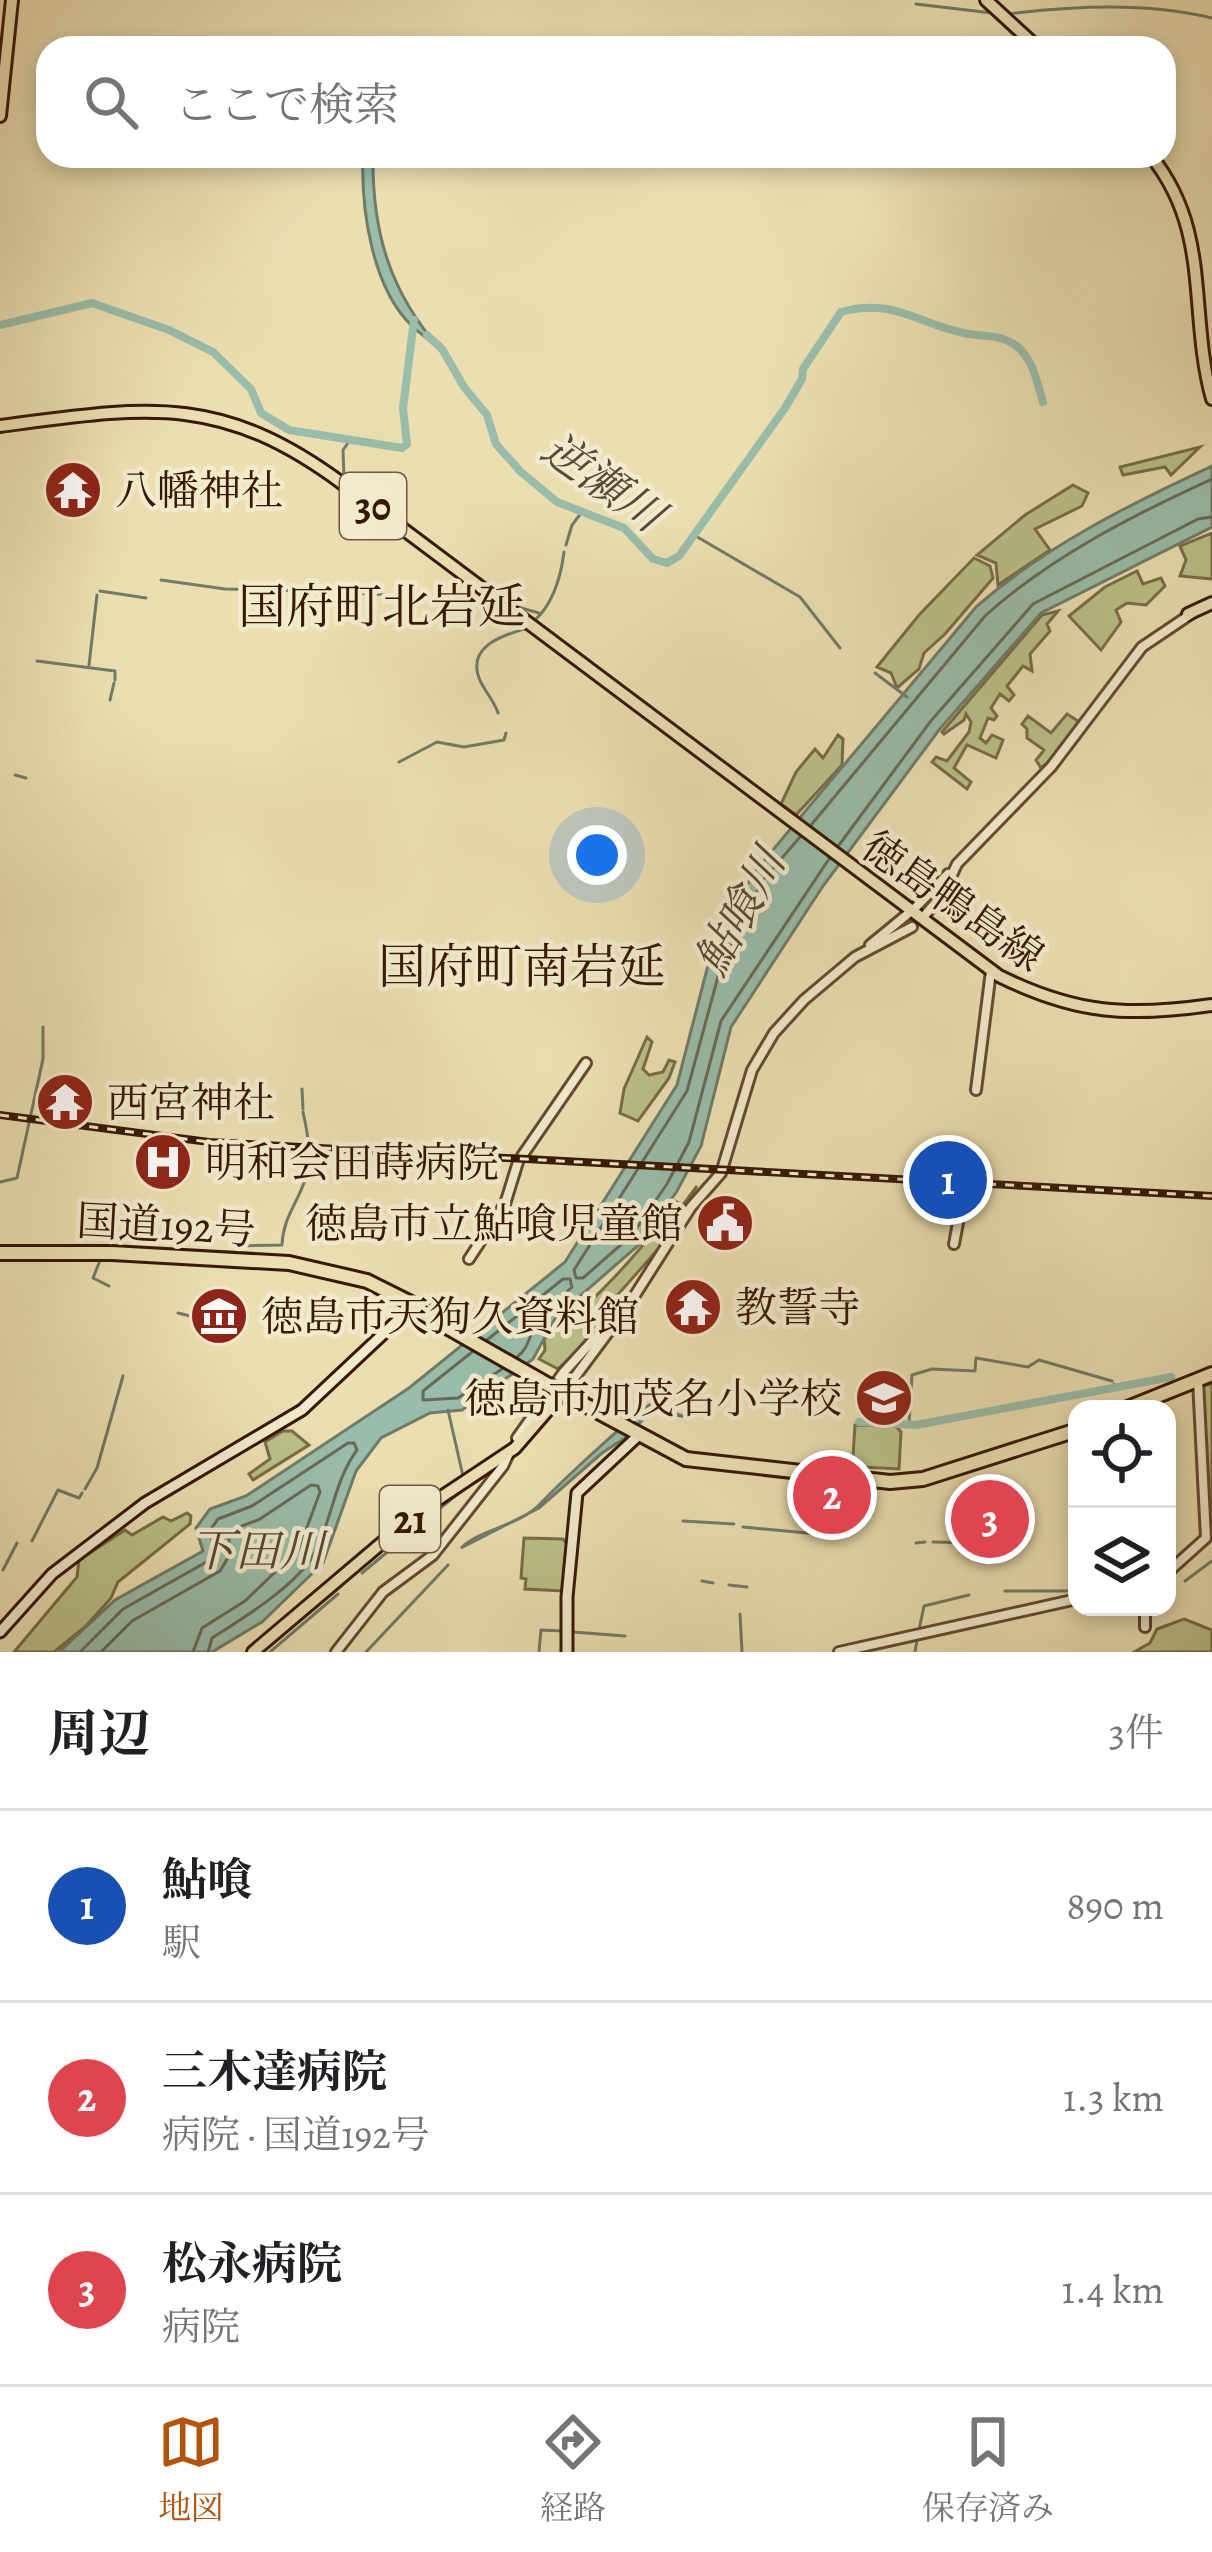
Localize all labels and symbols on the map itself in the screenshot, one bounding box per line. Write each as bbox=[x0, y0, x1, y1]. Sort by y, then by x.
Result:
water label: 逆瀬川 bbox=[530, 418, 680, 549]
temple icon: 八幡神社 bbox=[42, 459, 104, 521]
place label: 八幡神社 bbox=[115, 462, 283, 519]
road number: 30 bbox=[340, 473, 406, 539]
district label: 国府町北岩延 bbox=[238, 574, 526, 640]
street label: 徳島鴨島線 bbox=[851, 817, 1055, 985]
your location bbox=[567, 825, 627, 885]
water label: 鮎喰川 bbox=[680, 834, 802, 986]
district label: 国府町南岩延 bbox=[378, 934, 666, 1000]
temple icon: 西宮神社 bbox=[34, 1071, 96, 1133]
place label: 西宮神社 bbox=[107, 1074, 275, 1131]
hospital icon: 明和会田蒔病院 bbox=[132, 1131, 194, 1193]
place label: 明和会田蒔病院 bbox=[205, 1134, 499, 1191]
pin: 1 bbox=[909, 1135, 987, 1225]
street label: 国道192号 bbox=[75, 1192, 257, 1258]
public building icon: 徳島市立鮎喰児童館 bbox=[694, 1192, 756, 1254]
place label: 徳島市立鮎喰児童館 bbox=[305, 1195, 683, 1252]
temple icon: 教誓寺 bbox=[662, 1276, 724, 1338]
place label: 教誓寺 bbox=[735, 1279, 861, 1336]
museum icon: 徳島市天狗久資料館 bbox=[188, 1285, 250, 1347]
place label: 徳島市天狗久資料館 bbox=[261, 1288, 639, 1345]
school or university icon: 徳島市加茂名小学校 bbox=[853, 1367, 915, 1429]
place label: 徳島市加茂名小学校 bbox=[464, 1370, 842, 1427]
pin: 2 bbox=[793, 1450, 871, 1540]
pin: 3 bbox=[951, 1474, 1029, 1564]
road number: 21 bbox=[380, 1486, 440, 1552]
water label: 下田川 bbox=[189, 1520, 329, 1582]

